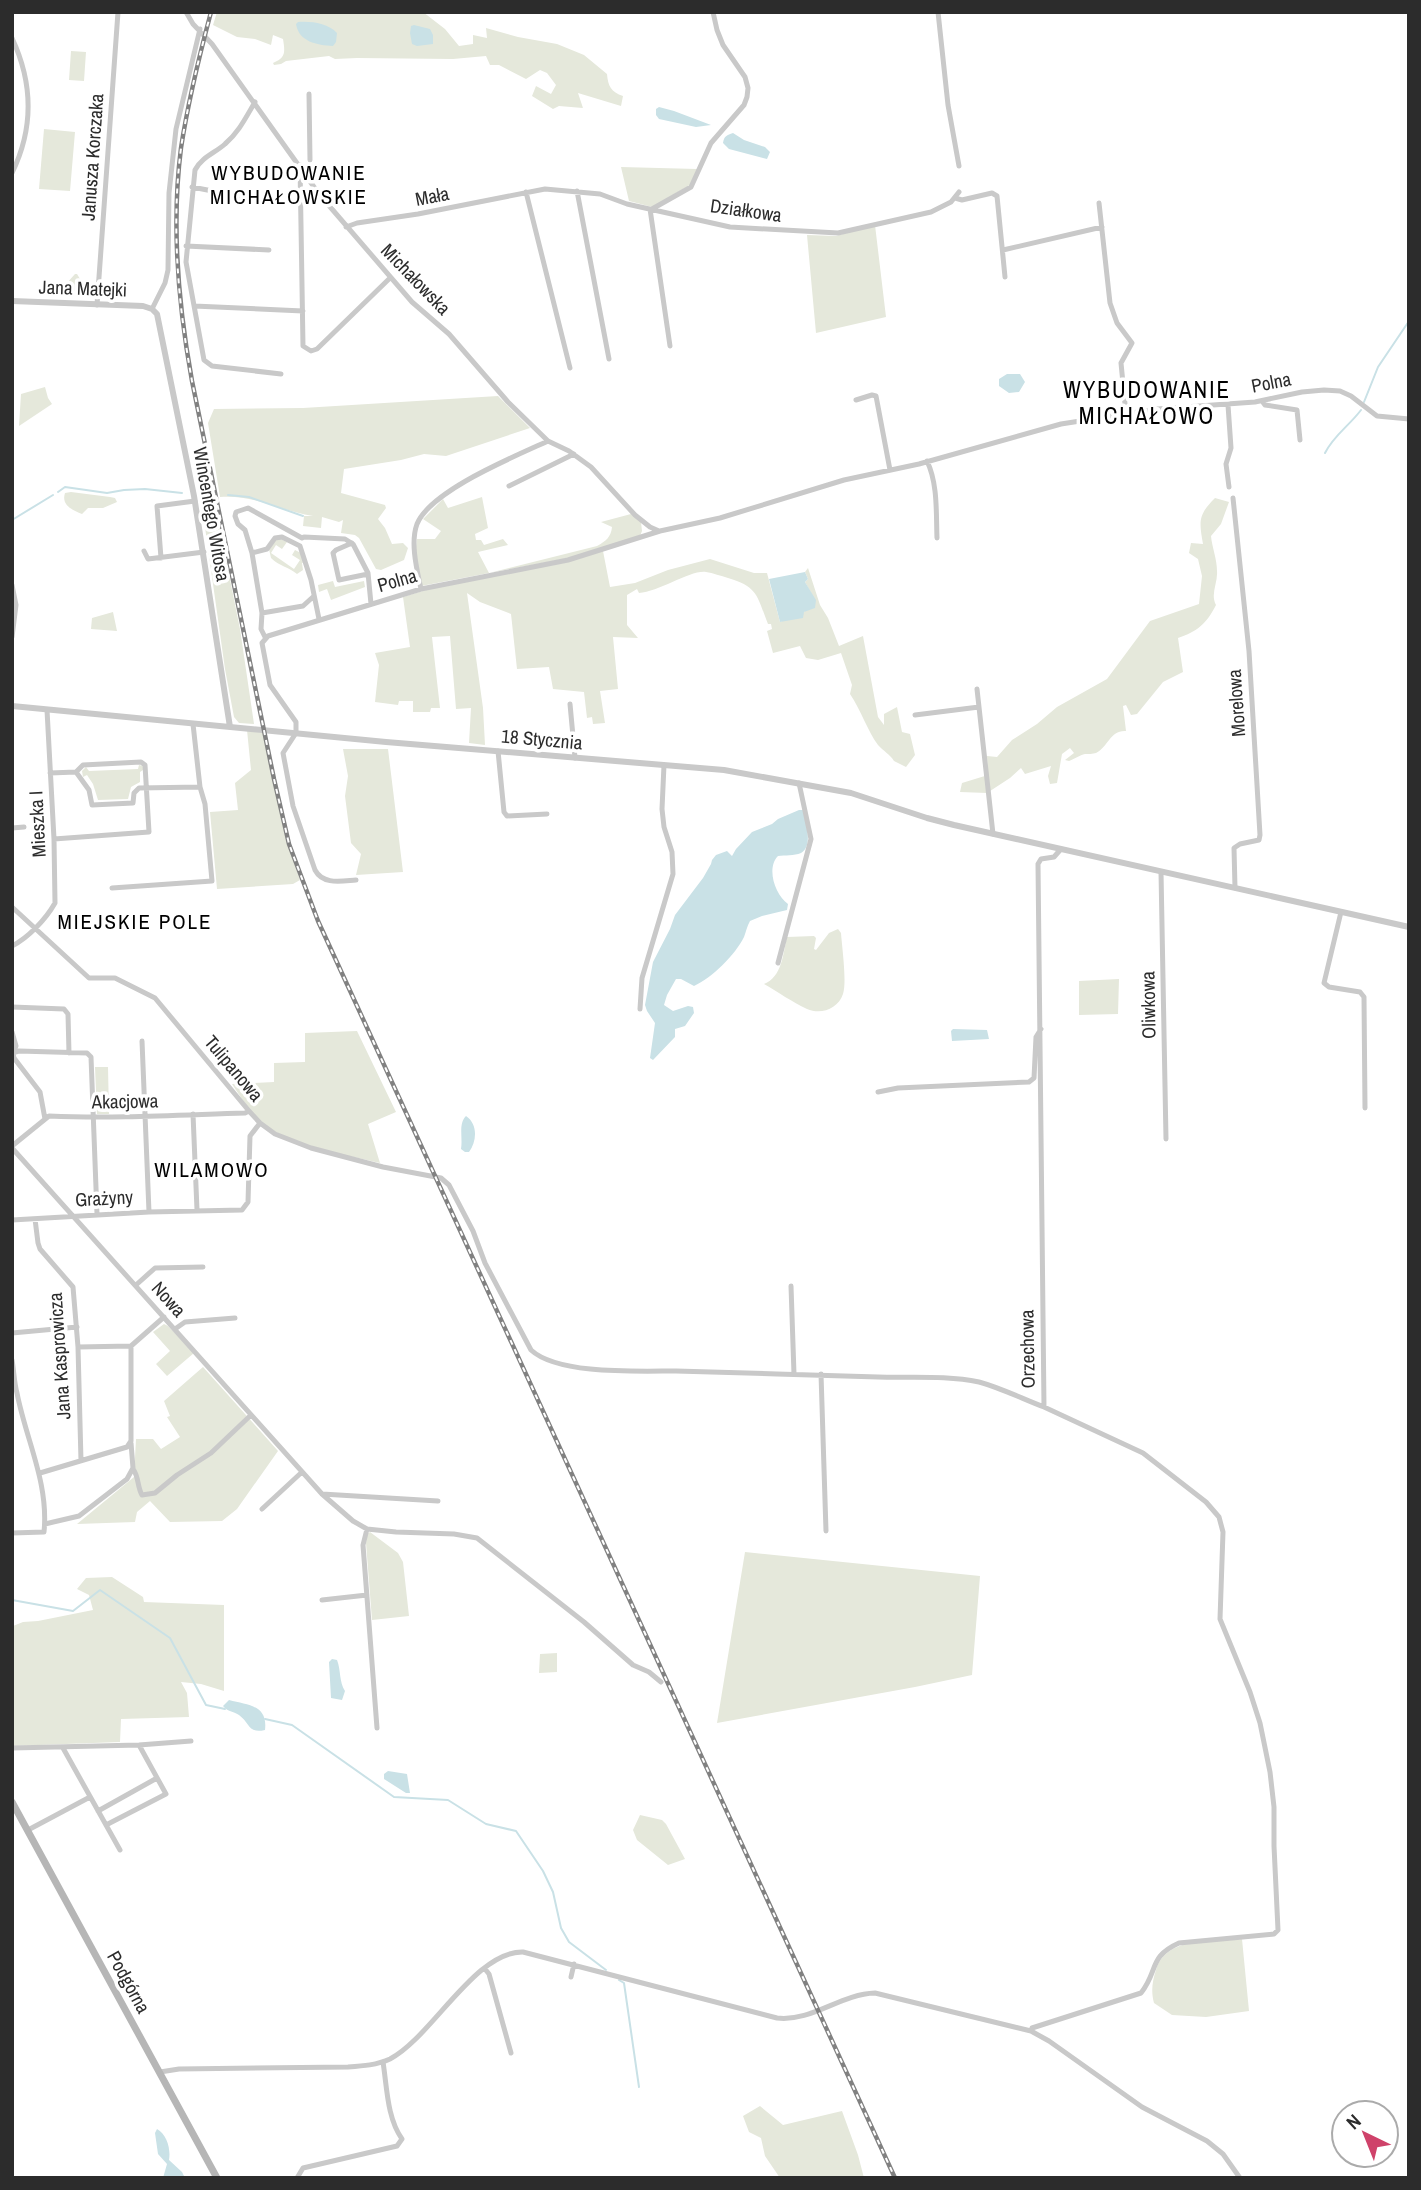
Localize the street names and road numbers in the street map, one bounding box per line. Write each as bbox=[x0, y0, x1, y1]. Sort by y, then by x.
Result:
street label: Janusza Korczaka bbox=[75, 92, 109, 221]
street label: Mała bbox=[413, 180, 451, 212]
street label: Działkowa bbox=[709, 192, 784, 228]
street label: Michałowska bbox=[375, 238, 457, 321]
street label: Jana Matejki bbox=[38, 273, 128, 303]
street label: Polna bbox=[1249, 365, 1293, 399]
street label: Wincentego Witosa bbox=[187, 445, 237, 584]
street label: Polna bbox=[374, 562, 420, 598]
street label: Morelowa bbox=[1221, 668, 1251, 738]
street label: 18 Stycznia bbox=[500, 723, 584, 756]
street label: Mieszka I bbox=[22, 790, 52, 858]
street label: Oliwkowa bbox=[1134, 971, 1162, 1039]
street label: Tulipanowa bbox=[199, 1029, 270, 1107]
street label: Akacjowa bbox=[90, 1087, 159, 1115]
street label: Grażyny bbox=[74, 1183, 134, 1213]
street label: Nowa bbox=[146, 1276, 192, 1323]
street label: Jana Kasprowicza bbox=[42, 1291, 76, 1420]
street label: Orzechowa bbox=[1013, 1309, 1041, 1389]
street label: Podgórna bbox=[101, 1946, 157, 2018]

